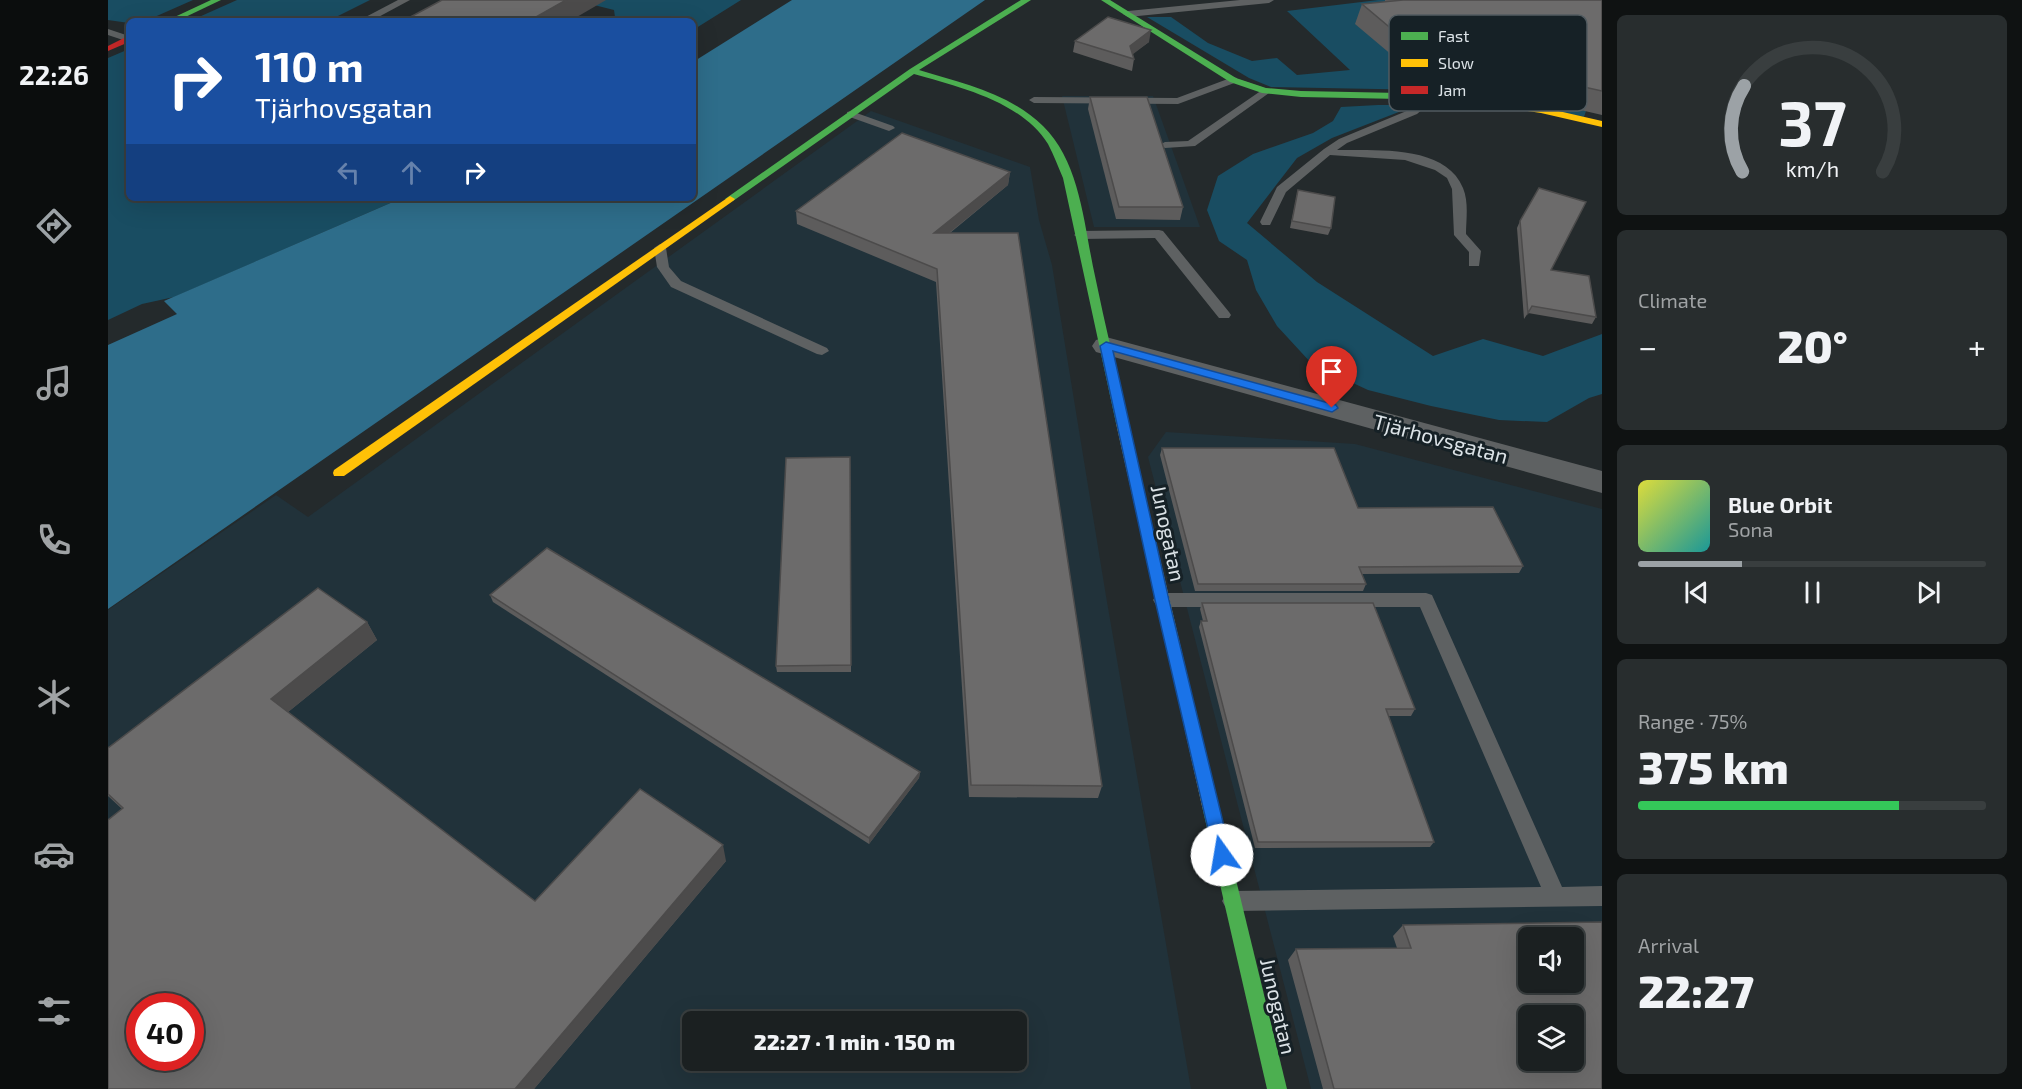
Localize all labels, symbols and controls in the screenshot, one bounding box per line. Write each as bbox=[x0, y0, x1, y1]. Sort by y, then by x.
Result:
legend bbox=[1389, 15, 1587, 111]
text: Fast bbox=[1438, 26, 1469, 45]
text: 110 m bbox=[255, 40, 364, 90]
icon: right bbox=[156, 42, 234, 120]
text: Slow bbox=[1438, 53, 1474, 72]
text: 22:26 bbox=[19, 58, 89, 90]
text: Jam bbox=[1438, 80, 1466, 99]
text: 37 bbox=[1778, 84, 1846, 159]
text: Tjärhovsgatan bbox=[255, 91, 433, 123]
icon: left bbox=[332, 156, 365, 189]
icon: ahead bbox=[395, 156, 428, 189]
icon: right bbox=[458, 156, 491, 189]
text: km/h bbox=[1785, 156, 1839, 181]
icon: directions bbox=[33, 205, 75, 247]
text: Climate bbox=[1638, 288, 1707, 312]
text: 20° bbox=[1777, 318, 1848, 372]
text: − bbox=[1638, 326, 1657, 366]
text: + bbox=[1968, 326, 1986, 366]
pin bbox=[1306, 346, 1357, 408]
icon: arrive bbox=[1315, 355, 1348, 388]
icon: music bbox=[33, 362, 75, 404]
street label: Tjärhovsgatan bbox=[1371, 408, 1511, 469]
street label: Junogatan bbox=[1147, 482, 1191, 584]
text: Blue Orbit bbox=[1728, 491, 1832, 517]
text: Sona bbox=[1728, 517, 1773, 541]
icon: phone bbox=[33, 519, 75, 561]
icon: previous bbox=[1680, 576, 1713, 609]
icon: pause bbox=[1796, 576, 1829, 609]
icon: next bbox=[1912, 576, 1945, 609]
icon: climate bbox=[33, 676, 75, 718]
text: Range · 75% bbox=[1638, 709, 1747, 733]
text: 375 km bbox=[1638, 739, 1789, 793]
position arrow bbox=[1190, 823, 1254, 887]
icon: car bbox=[33, 833, 75, 875]
map controls bbox=[1518, 927, 1584, 1071]
button: sound bbox=[1518, 927, 1584, 993]
text: Arrival bbox=[1638, 933, 1699, 957]
street label: Junogatan bbox=[1256, 955, 1302, 1057]
text: 22:27 bbox=[1638, 963, 1754, 1017]
icon: filters bbox=[33, 990, 75, 1032]
speed limit sign: 40 bbox=[126, 993, 204, 1071]
button: layers bbox=[1518, 1005, 1584, 1071]
text: 22:27 · 1 min · 150 m bbox=[754, 1028, 955, 1054]

